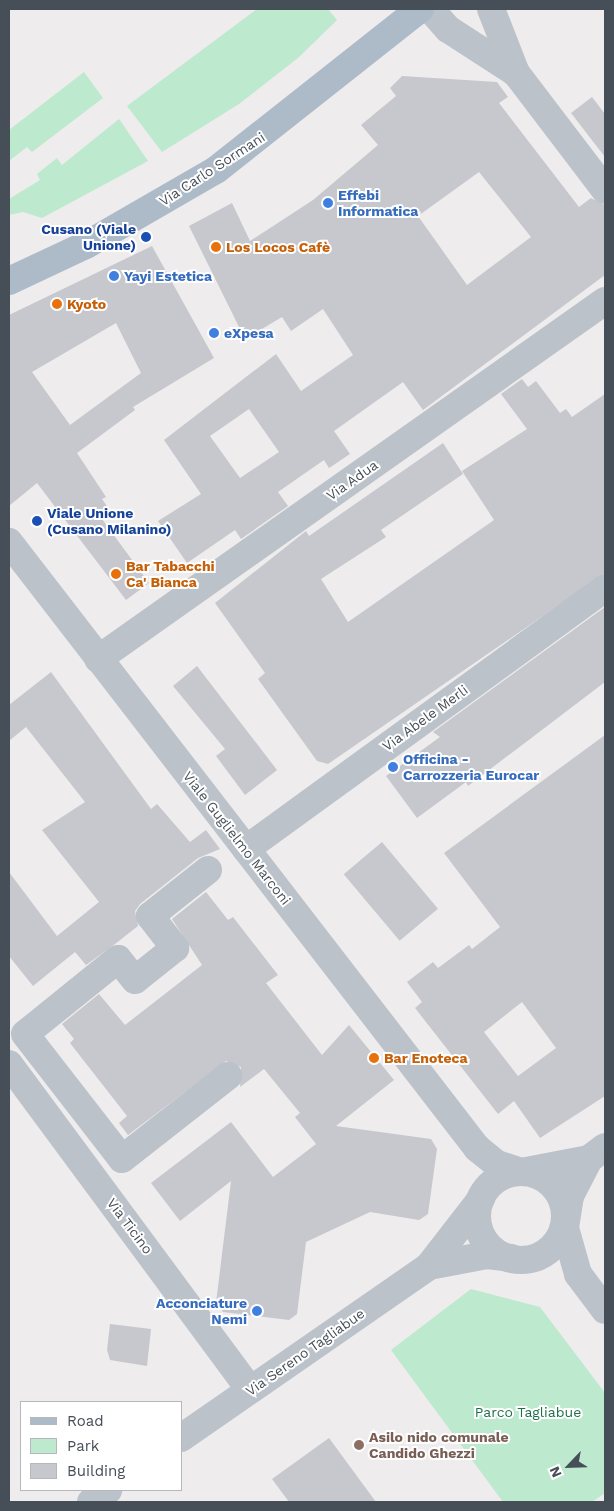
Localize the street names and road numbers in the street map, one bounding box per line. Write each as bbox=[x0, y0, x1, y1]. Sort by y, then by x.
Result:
street label: Via Carlo Sormani bbox=[156, 128, 268, 210]
street label: Via Adua bbox=[323, 456, 381, 504]
street label: Via Abele Merli bbox=[379, 681, 471, 755]
street label: Viale Guglielmo Marconi bbox=[180, 768, 294, 908]
street label: Via Ticino bbox=[103, 1195, 157, 1257]
street label: Via Sereno Tagliabue bbox=[242, 1304, 368, 1400]

